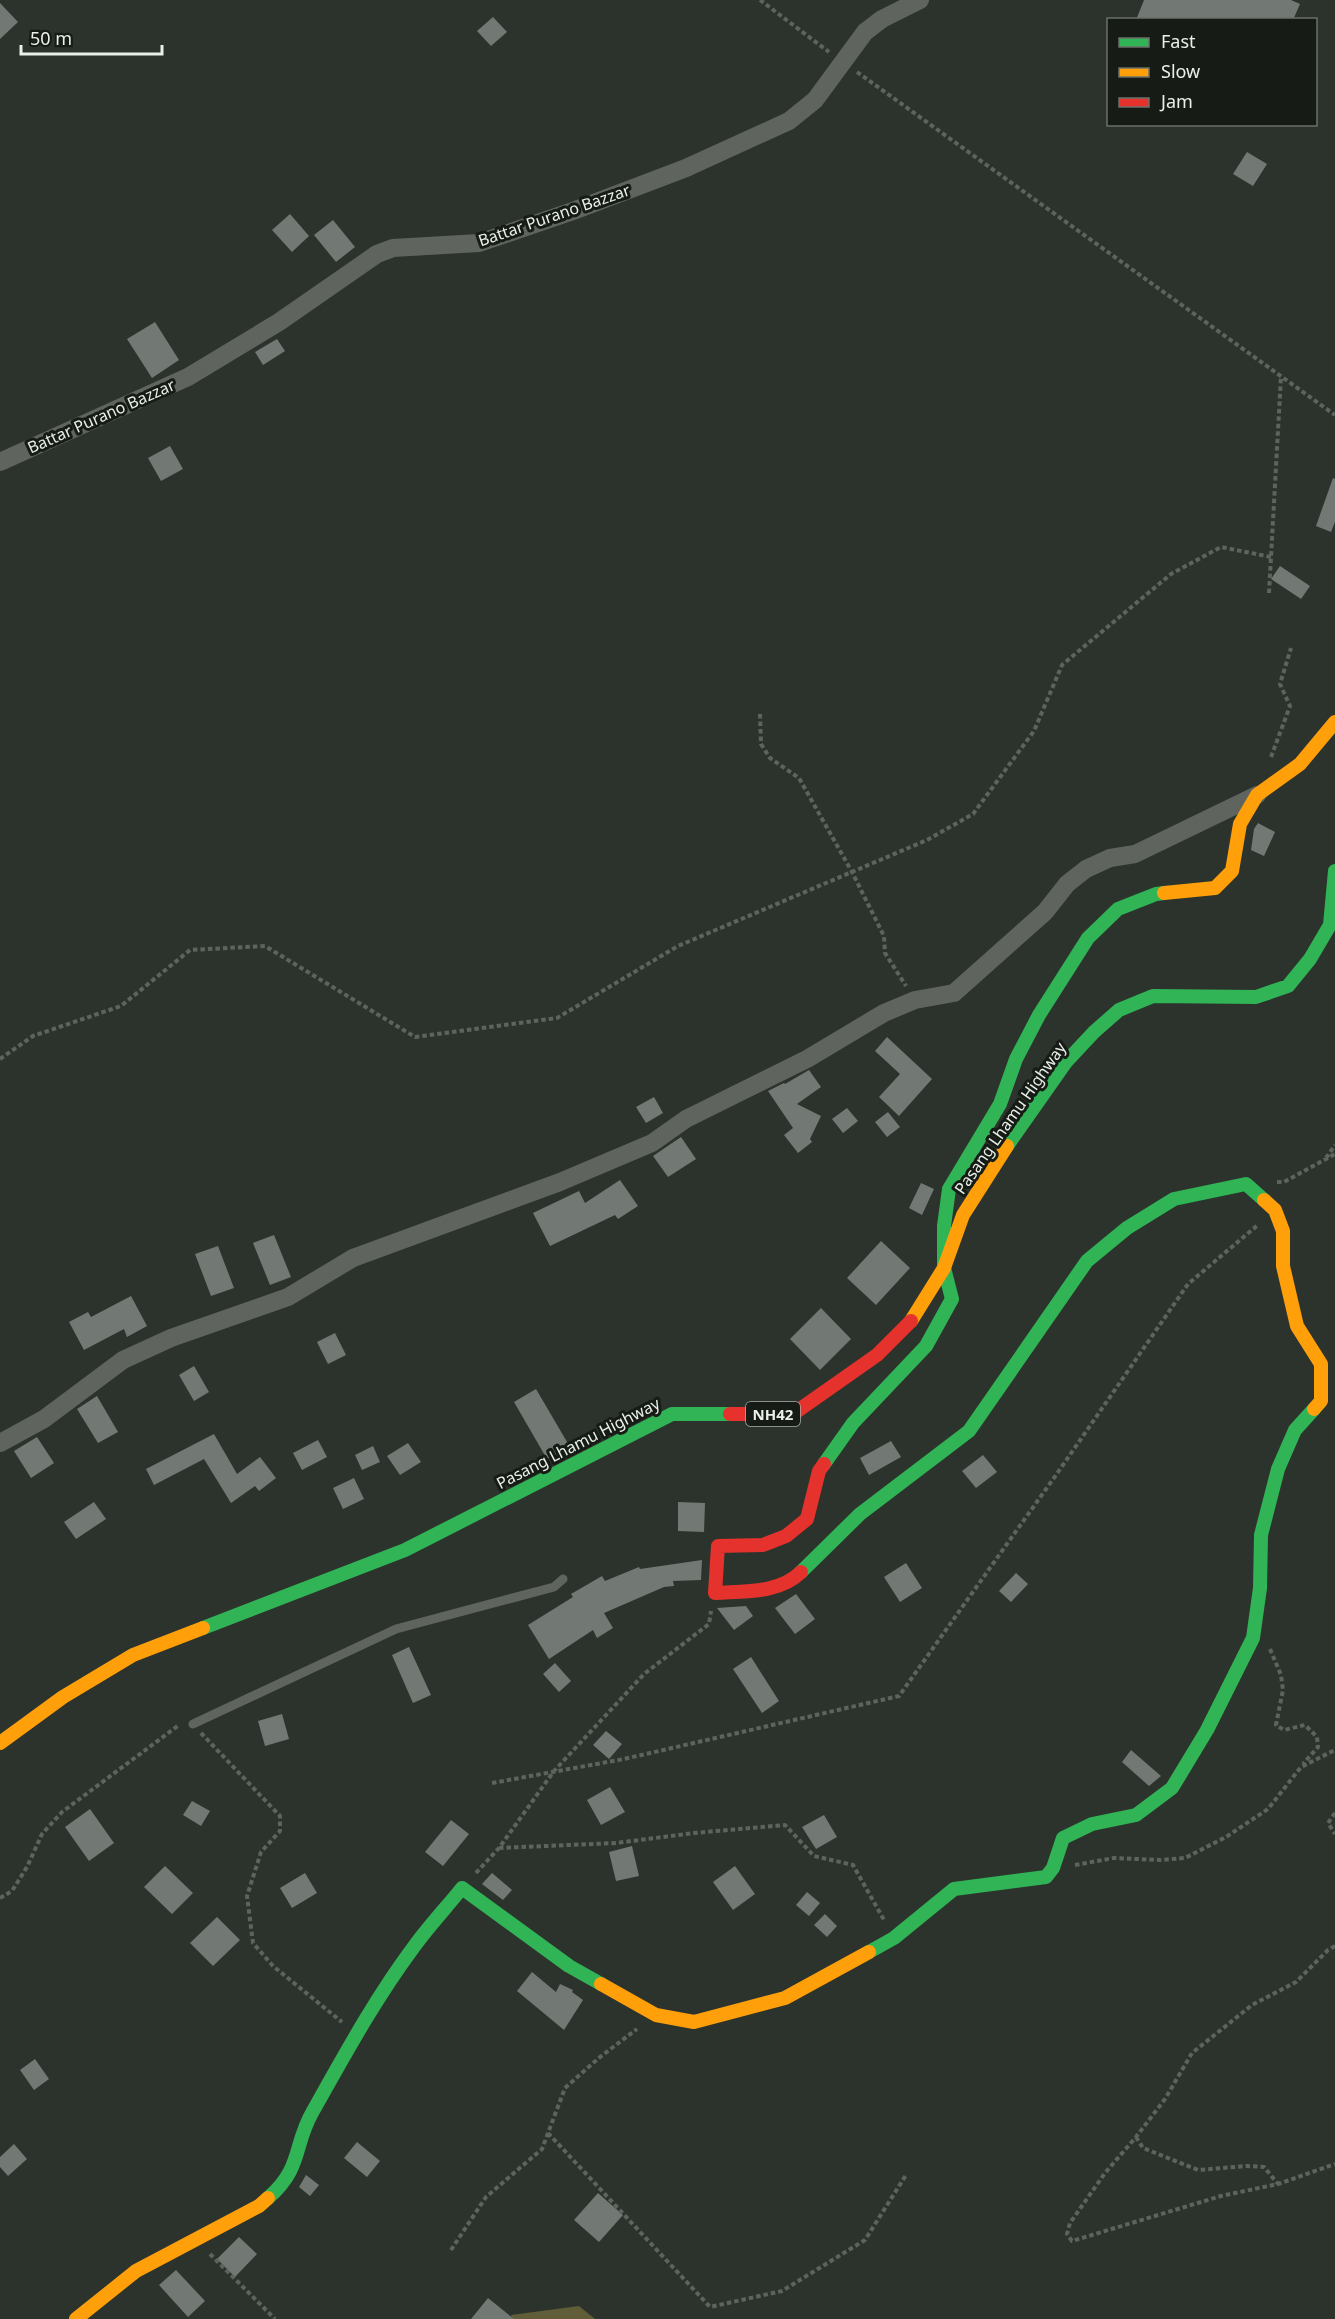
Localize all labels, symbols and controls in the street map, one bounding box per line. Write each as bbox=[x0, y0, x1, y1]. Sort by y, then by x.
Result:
scale bar bbox=[21, 18, 162, 56]
legend bbox=[1107, 18, 1317, 126]
text: 50 m bbox=[30, 26, 72, 50]
text: Fast bbox=[1161, 29, 1196, 53]
text: Slow bbox=[1161, 59, 1200, 83]
text: Jam bbox=[1159, 89, 1193, 113]
street label: Battar Purano Bazzar bbox=[475, 179, 633, 251]
street label: Battar Purano Bazzar bbox=[24, 373, 179, 458]
street label: Pasang Lhamu Highway bbox=[949, 1037, 1071, 1198]
street label: Pasang Lhamu Highway bbox=[492, 1392, 664, 1494]
road number: NH42 bbox=[746, 1402, 800, 1426]

